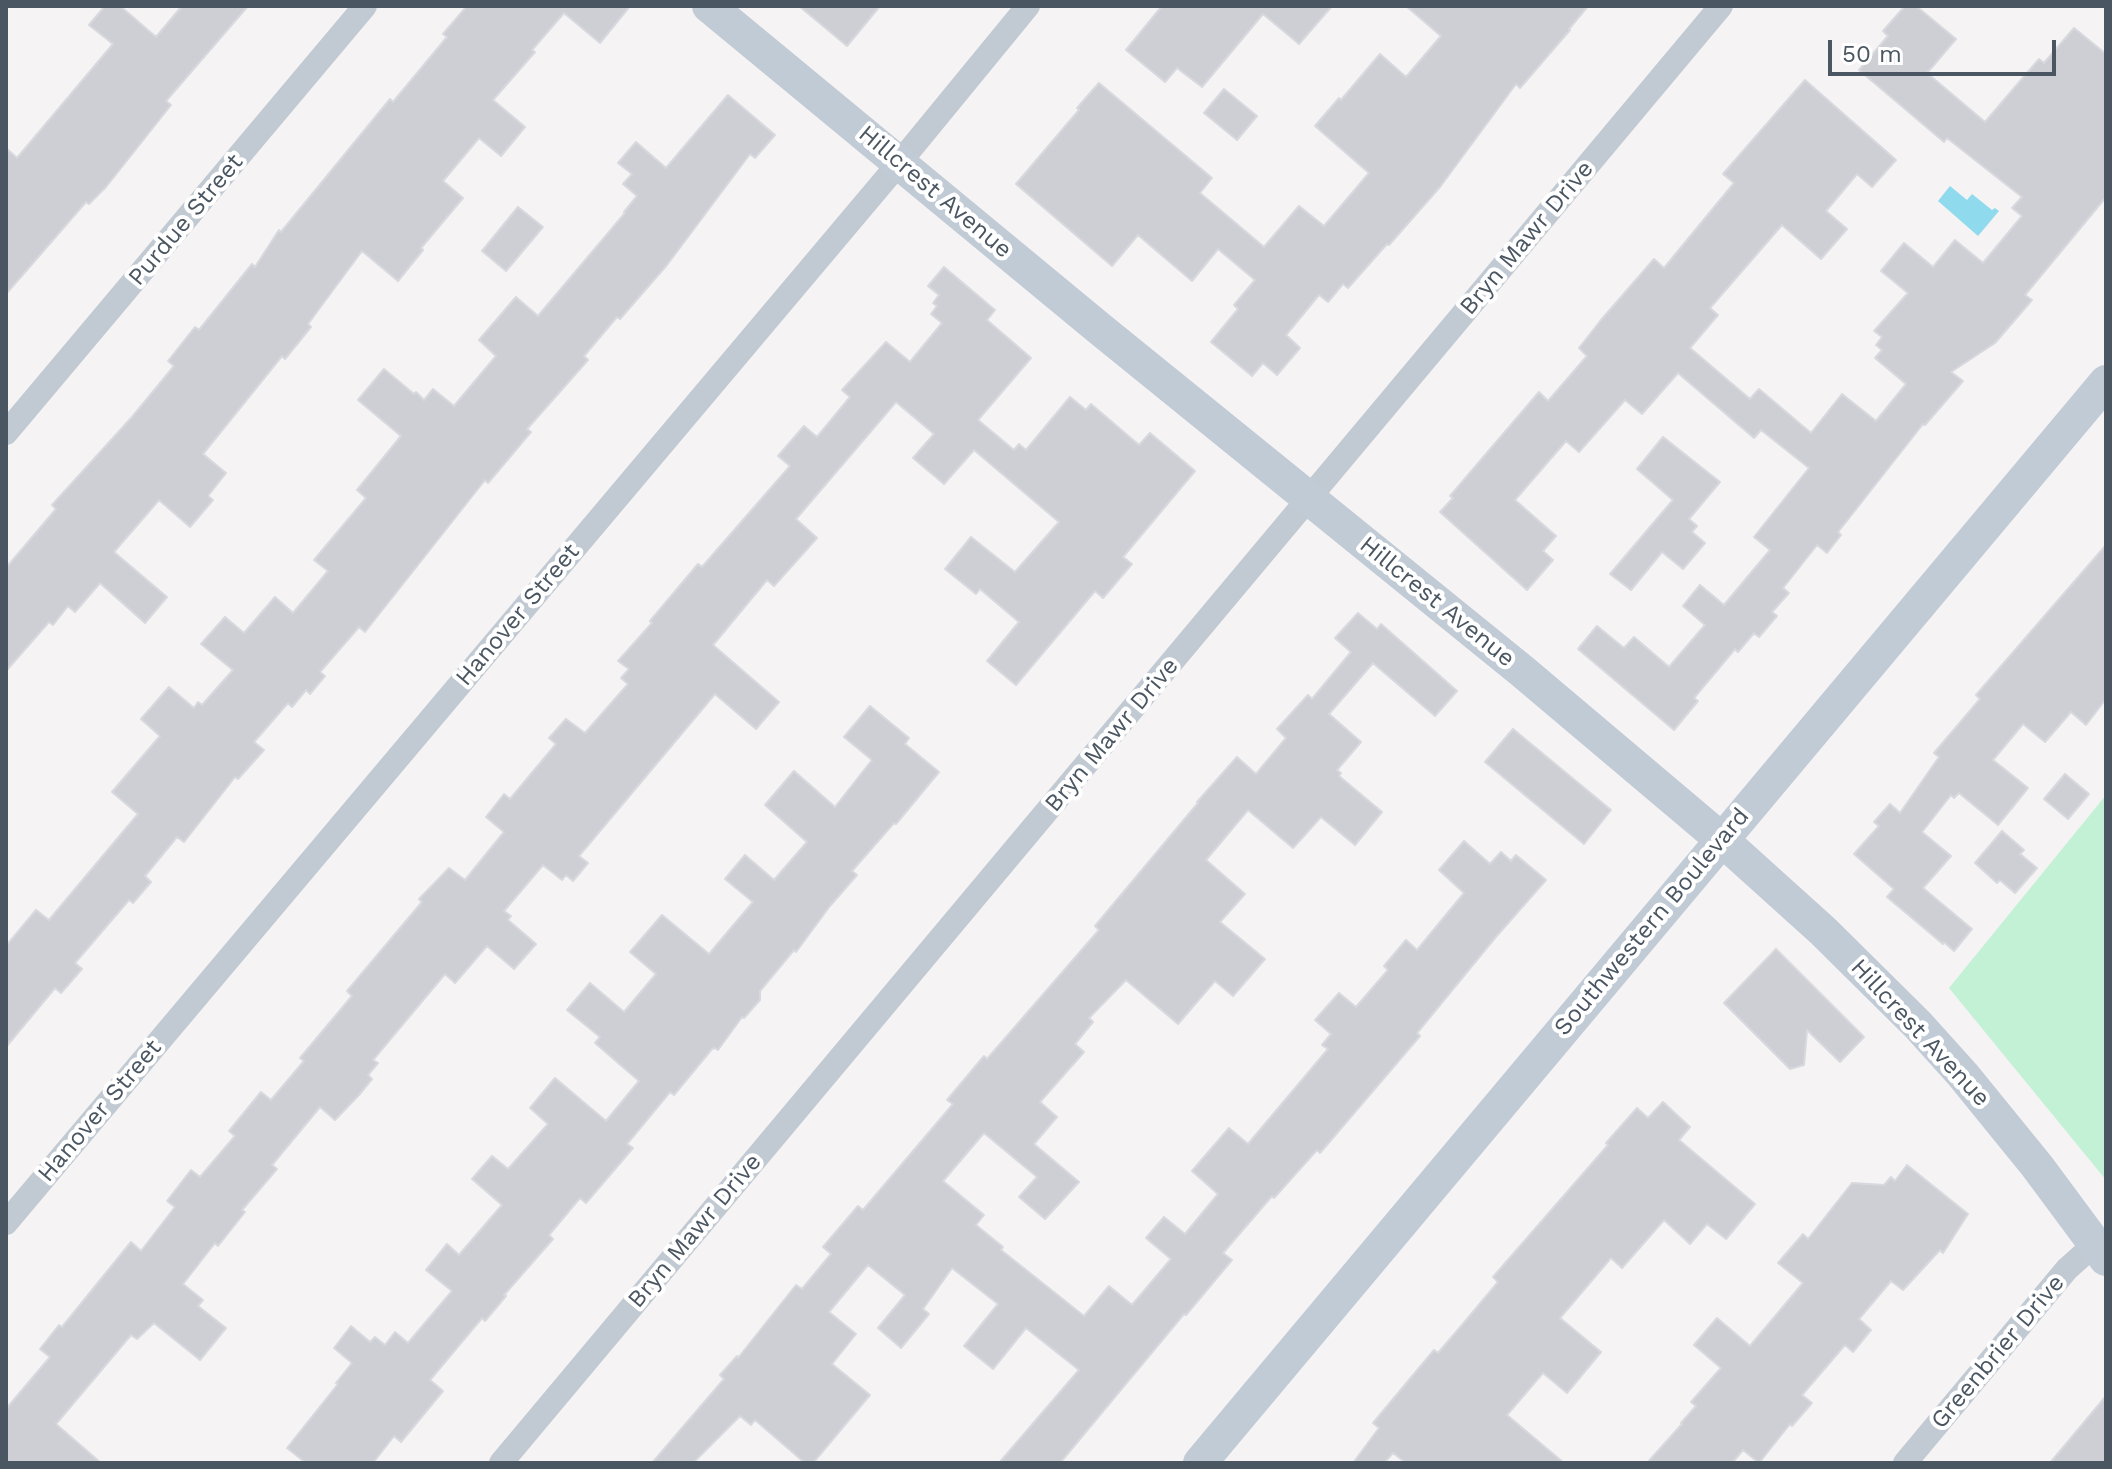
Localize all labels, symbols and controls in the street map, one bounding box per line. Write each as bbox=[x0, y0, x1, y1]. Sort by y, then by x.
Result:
scale bar bbox=[1832, 24, 2060, 74]
text: 50 m bbox=[1842, 40, 1902, 68]
street label: Hillcrest Avenue bbox=[853, 120, 1017, 264]
street label: Purdue Street bbox=[123, 148, 249, 292]
street label: Bryn Mawr Drive bbox=[1454, 155, 1600, 321]
street label: Hillcrest Avenue bbox=[1354, 531, 1520, 673]
street label: Hanover Street bbox=[450, 538, 586, 692]
street label: Bryn Mawr Drive bbox=[1039, 652, 1185, 818]
street label: Southwestern Boulevard bbox=[1548, 802, 1756, 1042]
street label: Hillcrest Avenue bbox=[1844, 953, 1996, 1113]
street label: Hanover Street bbox=[32, 1034, 168, 1188]
street label: Bryn Mawr Drive bbox=[622, 1148, 768, 1314]
street label: Greenbrier Drive bbox=[1925, 1269, 2071, 1435]

